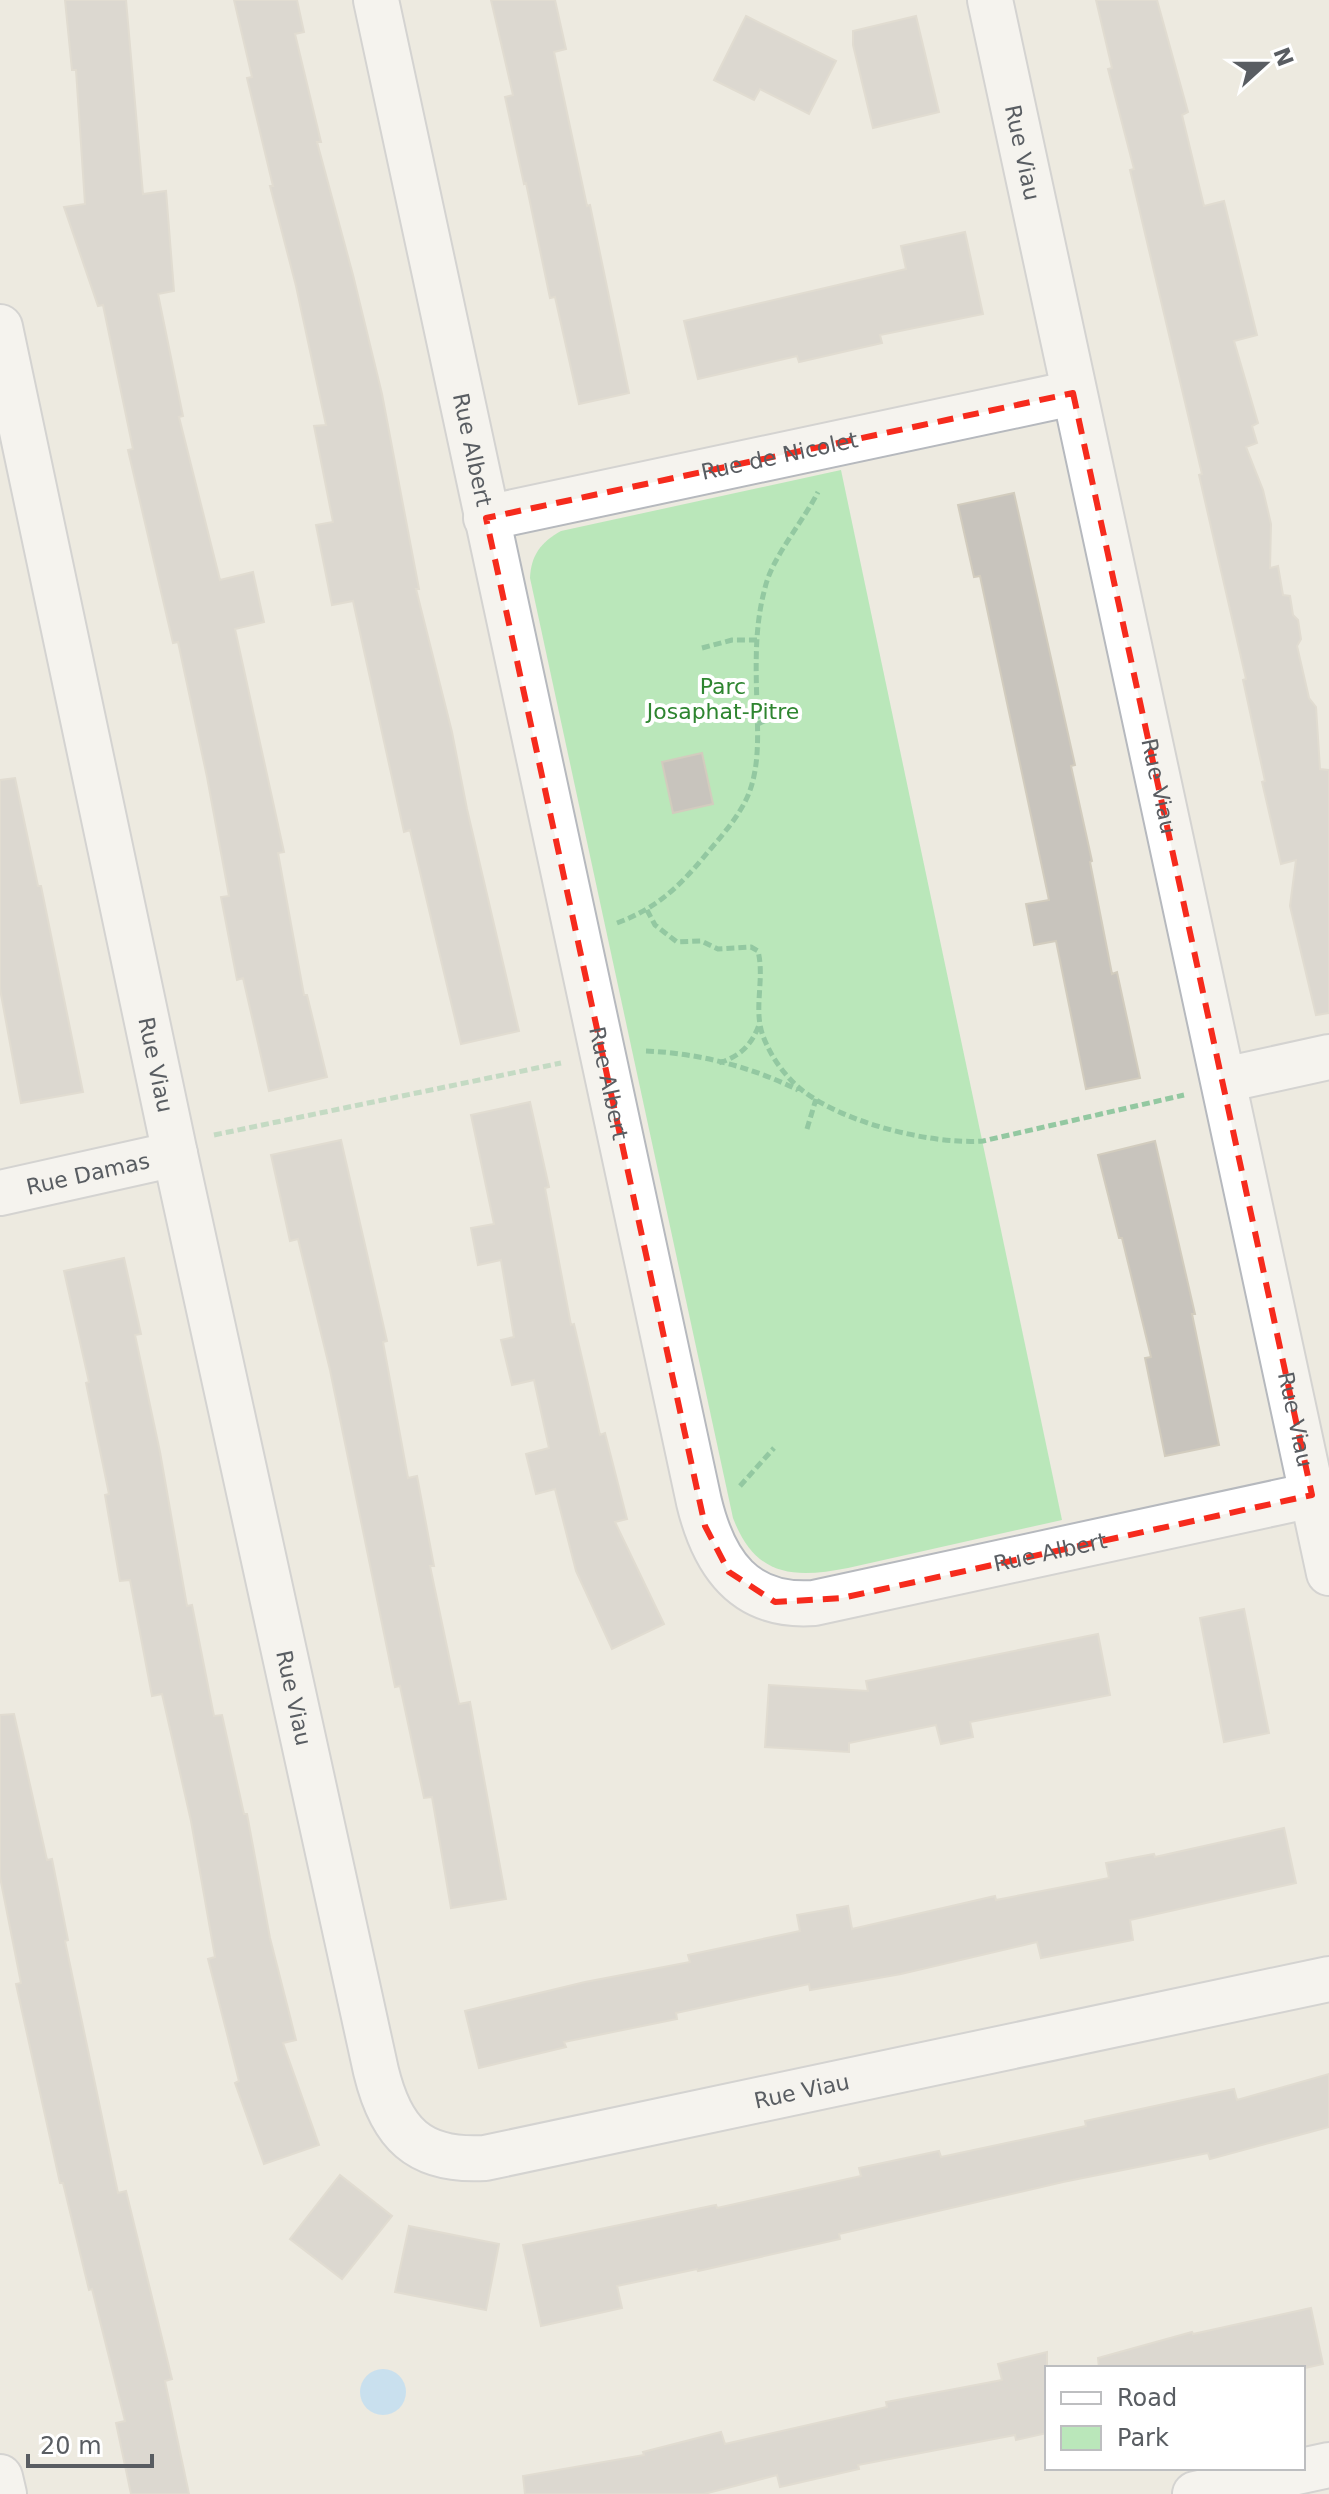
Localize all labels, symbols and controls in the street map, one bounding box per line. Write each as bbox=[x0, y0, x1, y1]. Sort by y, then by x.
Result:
north arrow bbox=[1225, 24, 1305, 104]
text: N bbox=[1268, 44, 1298, 70]
street label: Rue Viau bbox=[1000, 103, 1045, 203]
street label: Rue Albert bbox=[448, 391, 497, 509]
street label: Rue de Nicolet bbox=[699, 427, 861, 485]
park label: Parc Josaphat-Pitre bbox=[645, 674, 799, 724]
street label: Rue Viau bbox=[1136, 736, 1181, 836]
street label: Rue Viau bbox=[133, 1015, 178, 1115]
street label: Rue Albert bbox=[584, 1024, 633, 1143]
street label: Rue Damas bbox=[24, 1148, 152, 1200]
street label: Rue Viau bbox=[1273, 1369, 1318, 1470]
street label: Rue Albert bbox=[991, 1528, 1110, 1577]
street label: Rue Viau bbox=[271, 1648, 316, 1748]
street label: Rue Viau bbox=[752, 2069, 852, 2114]
legend bbox=[1045, 2366, 1305, 2470]
text: Road bbox=[1117, 2384, 1177, 2412]
scale bar bbox=[28, 2418, 152, 2468]
text: Park bbox=[1117, 2424, 1169, 2452]
text: 20 m bbox=[40, 2432, 102, 2460]

